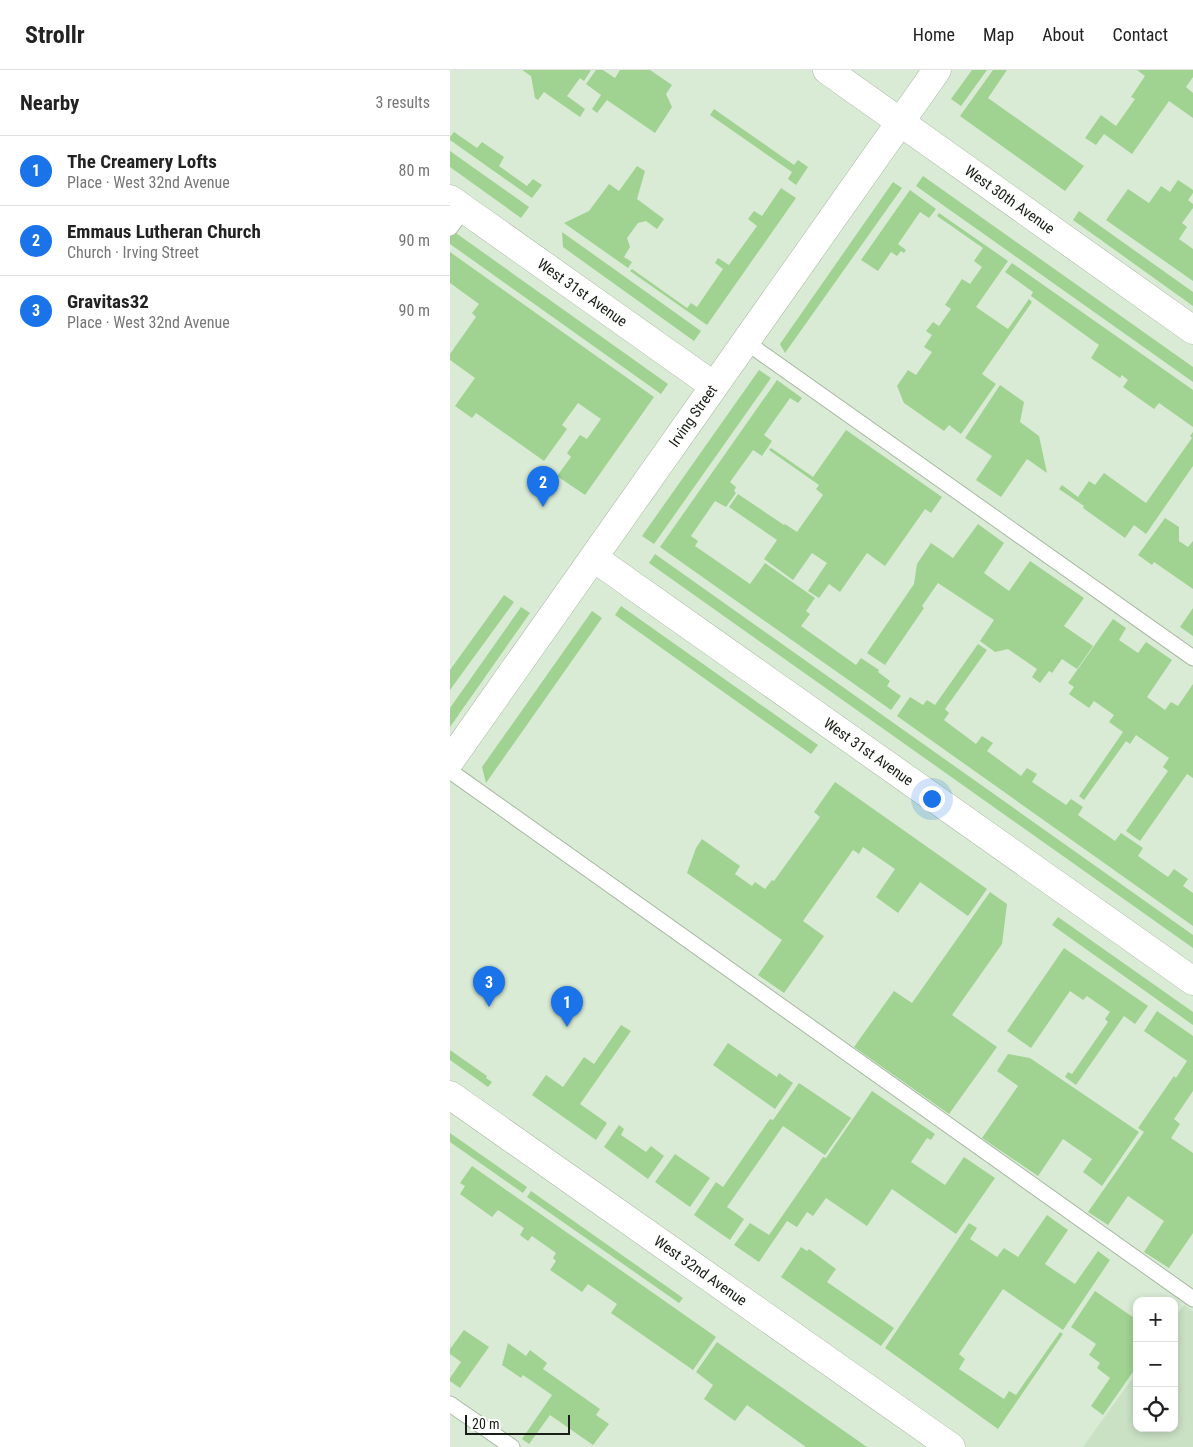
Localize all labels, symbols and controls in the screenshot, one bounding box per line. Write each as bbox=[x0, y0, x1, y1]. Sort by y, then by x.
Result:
text: Strollr bbox=[25, 21, 85, 49]
text: Home bbox=[913, 24, 955, 45]
text: Map bbox=[983, 24, 1014, 45]
text: About bbox=[1042, 24, 1084, 45]
text: Contact bbox=[1112, 24, 1168, 45]
text: Nearby bbox=[20, 91, 79, 115]
text: 3 results bbox=[375, 93, 430, 112]
text: The Creamery Lofts bbox=[67, 150, 217, 173]
text: 1 bbox=[32, 161, 40, 180]
text: 80 m bbox=[398, 161, 430, 180]
street label: West 30th Avenue bbox=[961, 162, 1058, 238]
text: Place · West 32nd Avenue bbox=[67, 173, 230, 192]
text: Emmaus Lutheran Church bbox=[67, 220, 261, 243]
text: 2 bbox=[32, 231, 40, 250]
text: 90 m bbox=[398, 231, 430, 250]
text: Church · Irving Street bbox=[67, 243, 199, 262]
street label: West 31st Avenue bbox=[534, 255, 631, 331]
text: Gravitas32 bbox=[67, 290, 149, 313]
text: 3 bbox=[32, 301, 40, 320]
text: 90 m bbox=[398, 301, 430, 320]
text: Place · West 32nd Avenue bbox=[67, 313, 230, 332]
street label: Irving Street bbox=[665, 382, 721, 451]
pin: 2 bbox=[527, 466, 559, 507]
street label: West 31st Avenue bbox=[820, 714, 917, 790]
your location bbox=[919, 786, 945, 812]
pin: 3 bbox=[473, 966, 505, 1007]
pin: 1 bbox=[551, 986, 583, 1027]
street label: West 32nd Avenue bbox=[651, 1232, 750, 1310]
map controls bbox=[1133, 1297, 1178, 1432]
button: + bbox=[1133, 1297, 1178, 1342]
button: − bbox=[1133, 1342, 1178, 1387]
button: locate bbox=[1133, 1387, 1178, 1432]
scale bar bbox=[465, 1412, 570, 1435]
text: 20 m bbox=[472, 1416, 500, 1432]

